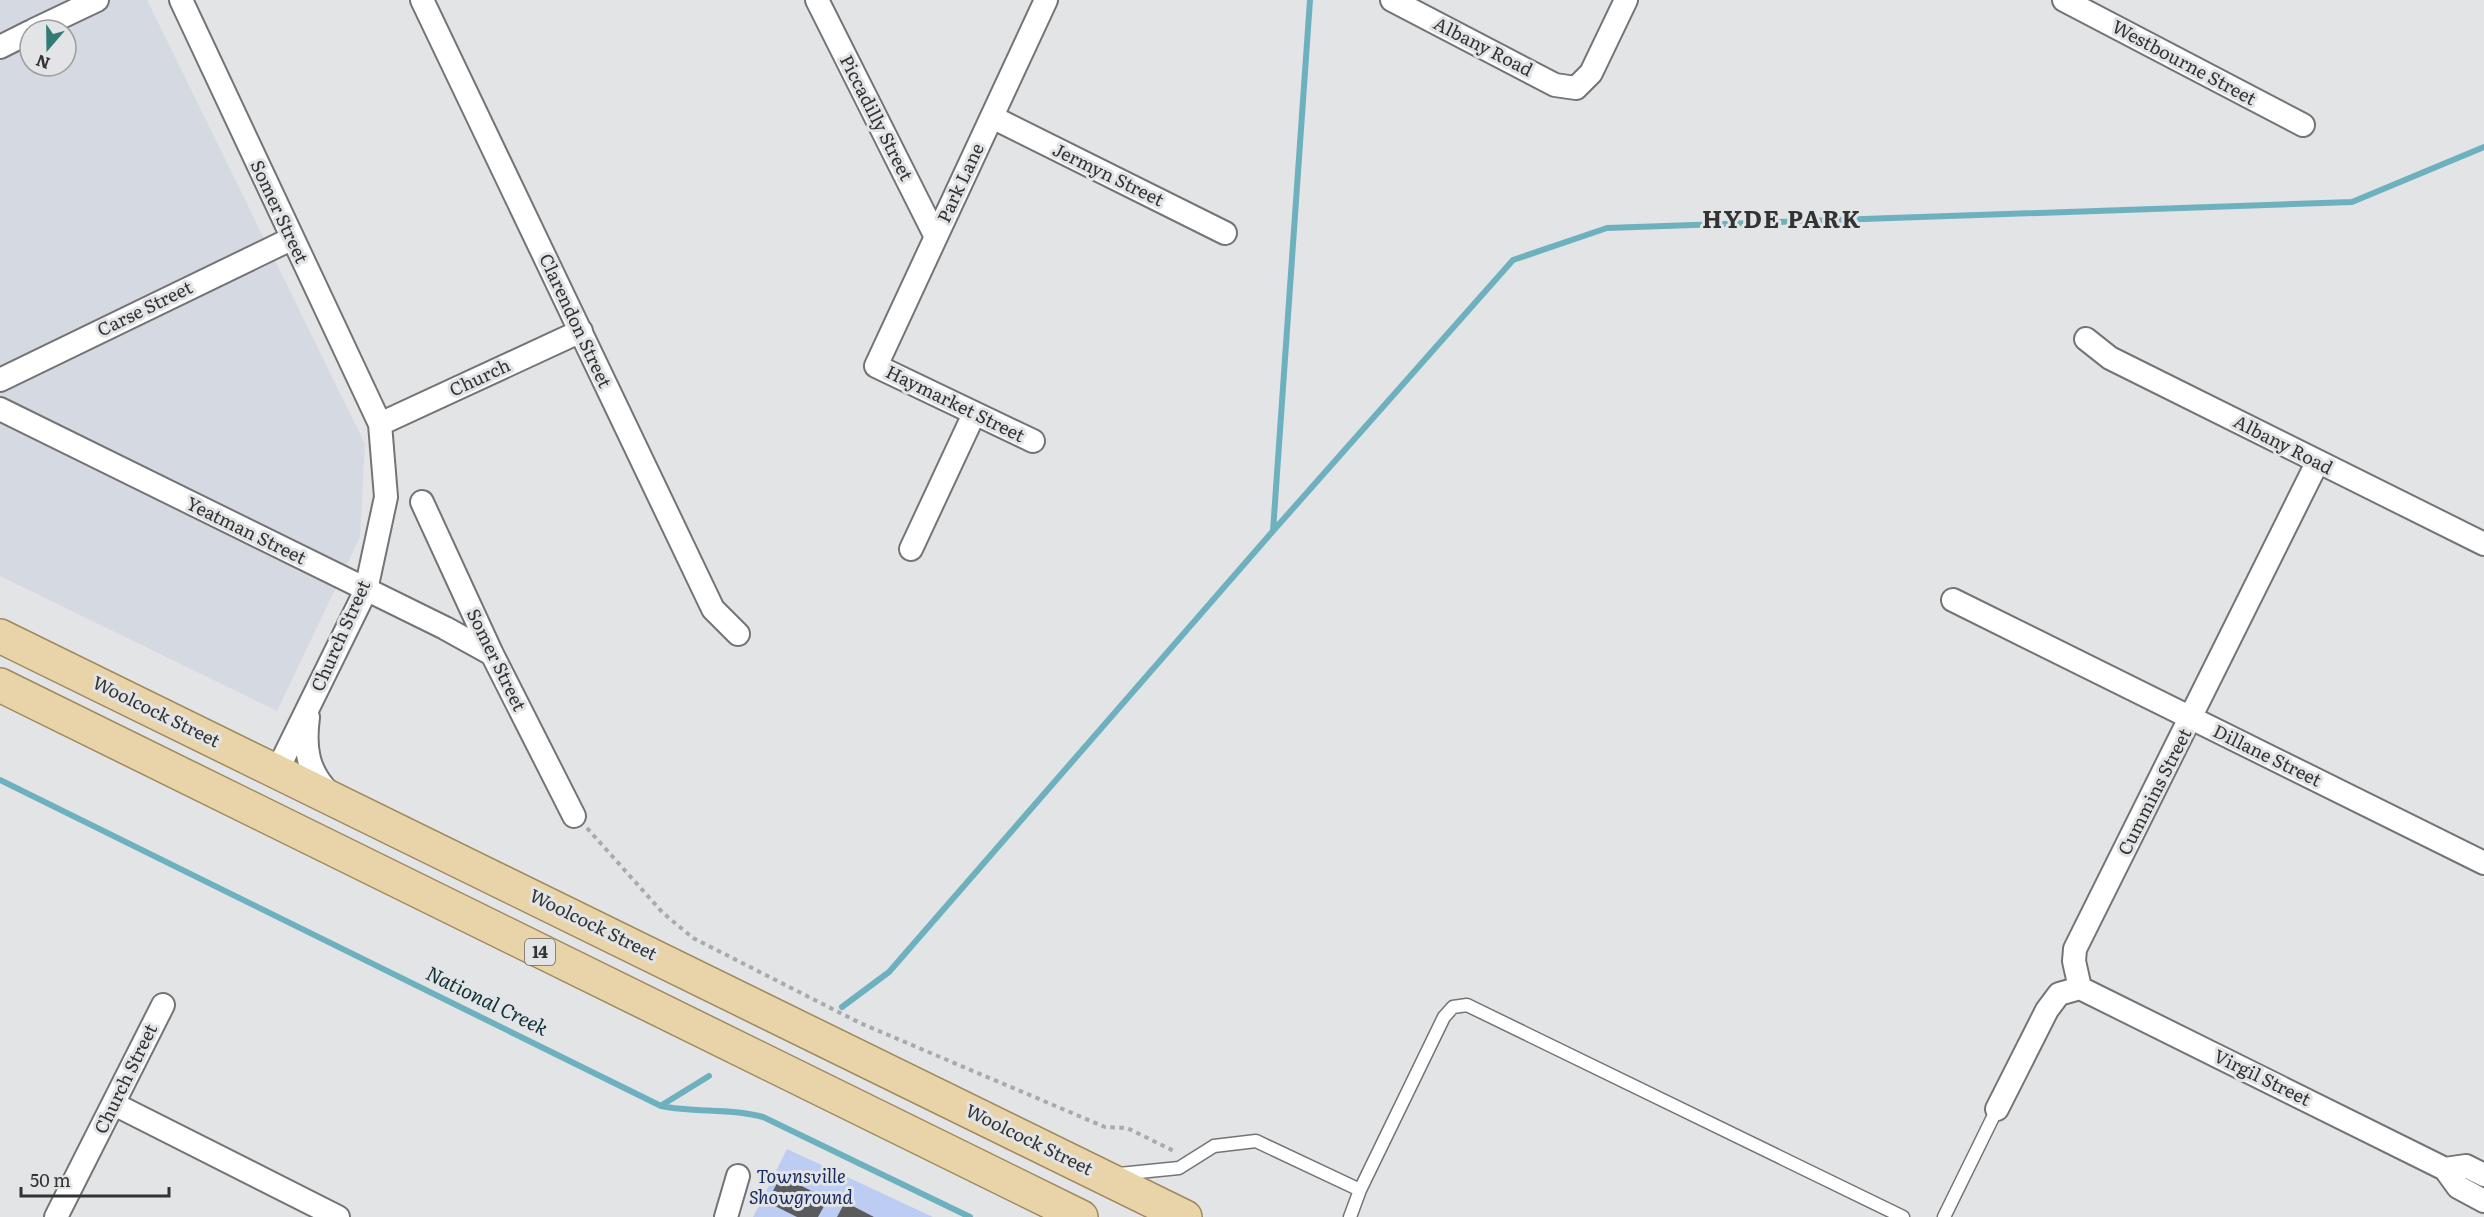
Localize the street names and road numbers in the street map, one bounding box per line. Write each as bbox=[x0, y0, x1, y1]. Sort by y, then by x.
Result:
street label: Albany Road bbox=[1429, 9, 1538, 82]
street label: Westbourne Street bbox=[2108, 12, 2262, 111]
street label: Piccadilly Street bbox=[834, 50, 921, 186]
street label: Jermyn Street bbox=[1048, 135, 1170, 213]
street label: Park Lane bbox=[929, 138, 990, 227]
street label: Somer Street bbox=[245, 155, 316, 268]
street label: Clarendon Street bbox=[533, 249, 620, 393]
street label: Carse Street bbox=[92, 273, 197, 342]
street label: Church bbox=[444, 351, 514, 402]
street label: Haymarket Street bbox=[882, 357, 1030, 448]
street label: Albany Road bbox=[2229, 407, 2338, 480]
street label: Yeatman Street bbox=[182, 489, 312, 571]
street label: Church Street bbox=[303, 575, 377, 695]
street label: Somer Street bbox=[461, 603, 534, 716]
street label: Woolcock Street bbox=[88, 668, 226, 754]
street label: Dillane Street bbox=[2209, 717, 2327, 793]
street label: Cummins Street bbox=[2110, 722, 2198, 860]
street label: Woolcock Street bbox=[525, 881, 663, 967]
road number: 14 bbox=[525, 939, 555, 965]
street label: Church Street bbox=[86, 1018, 163, 1138]
street label: Virgil Street bbox=[2210, 1042, 2316, 1112]
street label: Woolcock Street bbox=[961, 1096, 1099, 1182]

